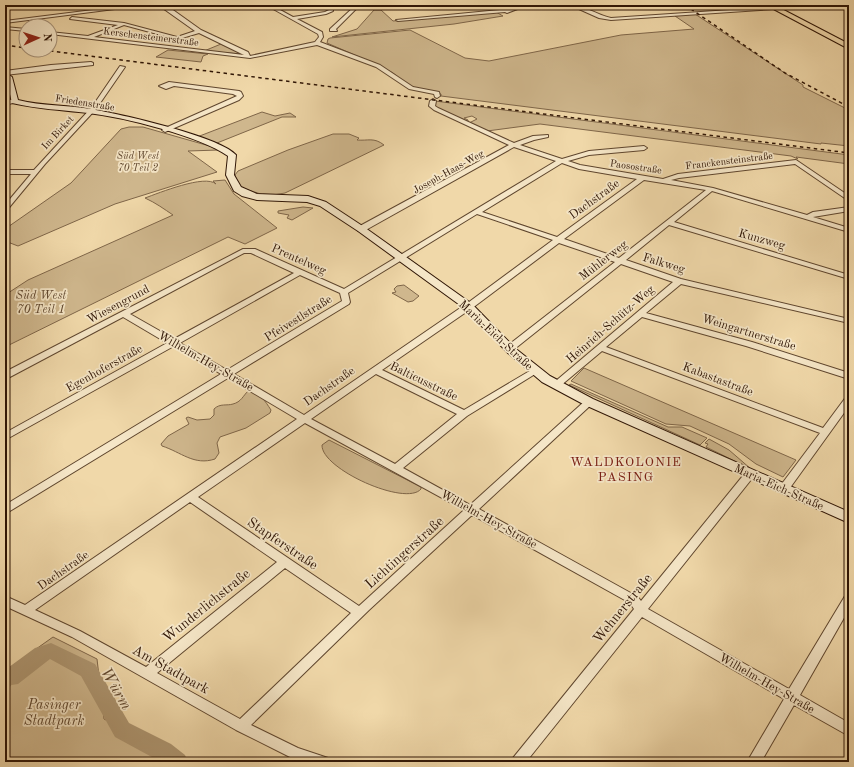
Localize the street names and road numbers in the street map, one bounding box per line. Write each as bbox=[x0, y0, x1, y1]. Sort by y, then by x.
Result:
street label: Kerschensteinerstraße bbox=[102, 26, 200, 48]
street label: Friedenstraße bbox=[54, 93, 116, 113]
street label: Im Birket bbox=[40, 114, 76, 151]
street label: Joseph-Haas-Weg bbox=[411, 148, 486, 195]
street label: Franckensteinstraße bbox=[685, 151, 774, 171]
street label: Paosostraße bbox=[609, 158, 663, 176]
street label: Dachstraße bbox=[567, 177, 622, 222]
street label: Kunzweg bbox=[737, 228, 787, 252]
street label: Mühlerweg bbox=[577, 238, 630, 283]
street label: Prentelweg bbox=[269, 242, 328, 278]
street label: Falkweg bbox=[641, 252, 687, 276]
street label: Wiesengrund bbox=[85, 283, 152, 326]
street label: Heinrich-Schütz-Weg bbox=[564, 283, 657, 366]
street label: Pfeivestlstraße bbox=[263, 293, 335, 344]
street label: Maria-Eich-Straße bbox=[456, 298, 535, 373]
street label: Weingartnerstraße bbox=[700, 313, 798, 353]
street label: Wilhelm-Hey-Straße bbox=[156, 330, 256, 394]
street label: Egenhoferstraße bbox=[64, 343, 145, 395]
street label: Balticusstraße bbox=[388, 360, 460, 404]
street label: Kabastastraße bbox=[681, 361, 755, 399]
street label: Dachstraße bbox=[302, 365, 358, 409]
street label: Maria-Eich-Straße bbox=[732, 463, 826, 513]
street label: Wilhelm-Hey-Straße bbox=[438, 488, 539, 552]
street label: Lichtingerstraße bbox=[363, 514, 447, 592]
street label: Stapferstraße bbox=[245, 515, 320, 573]
street label: Dachstraße bbox=[36, 549, 92, 593]
street label: Wunderlichstraße bbox=[160, 566, 253, 645]
street label: Wehnerstraße bbox=[591, 571, 655, 646]
street label: Am Stadtpark bbox=[130, 643, 211, 697]
street label: Wilhelm-Hey-Straße bbox=[717, 652, 817, 716]

